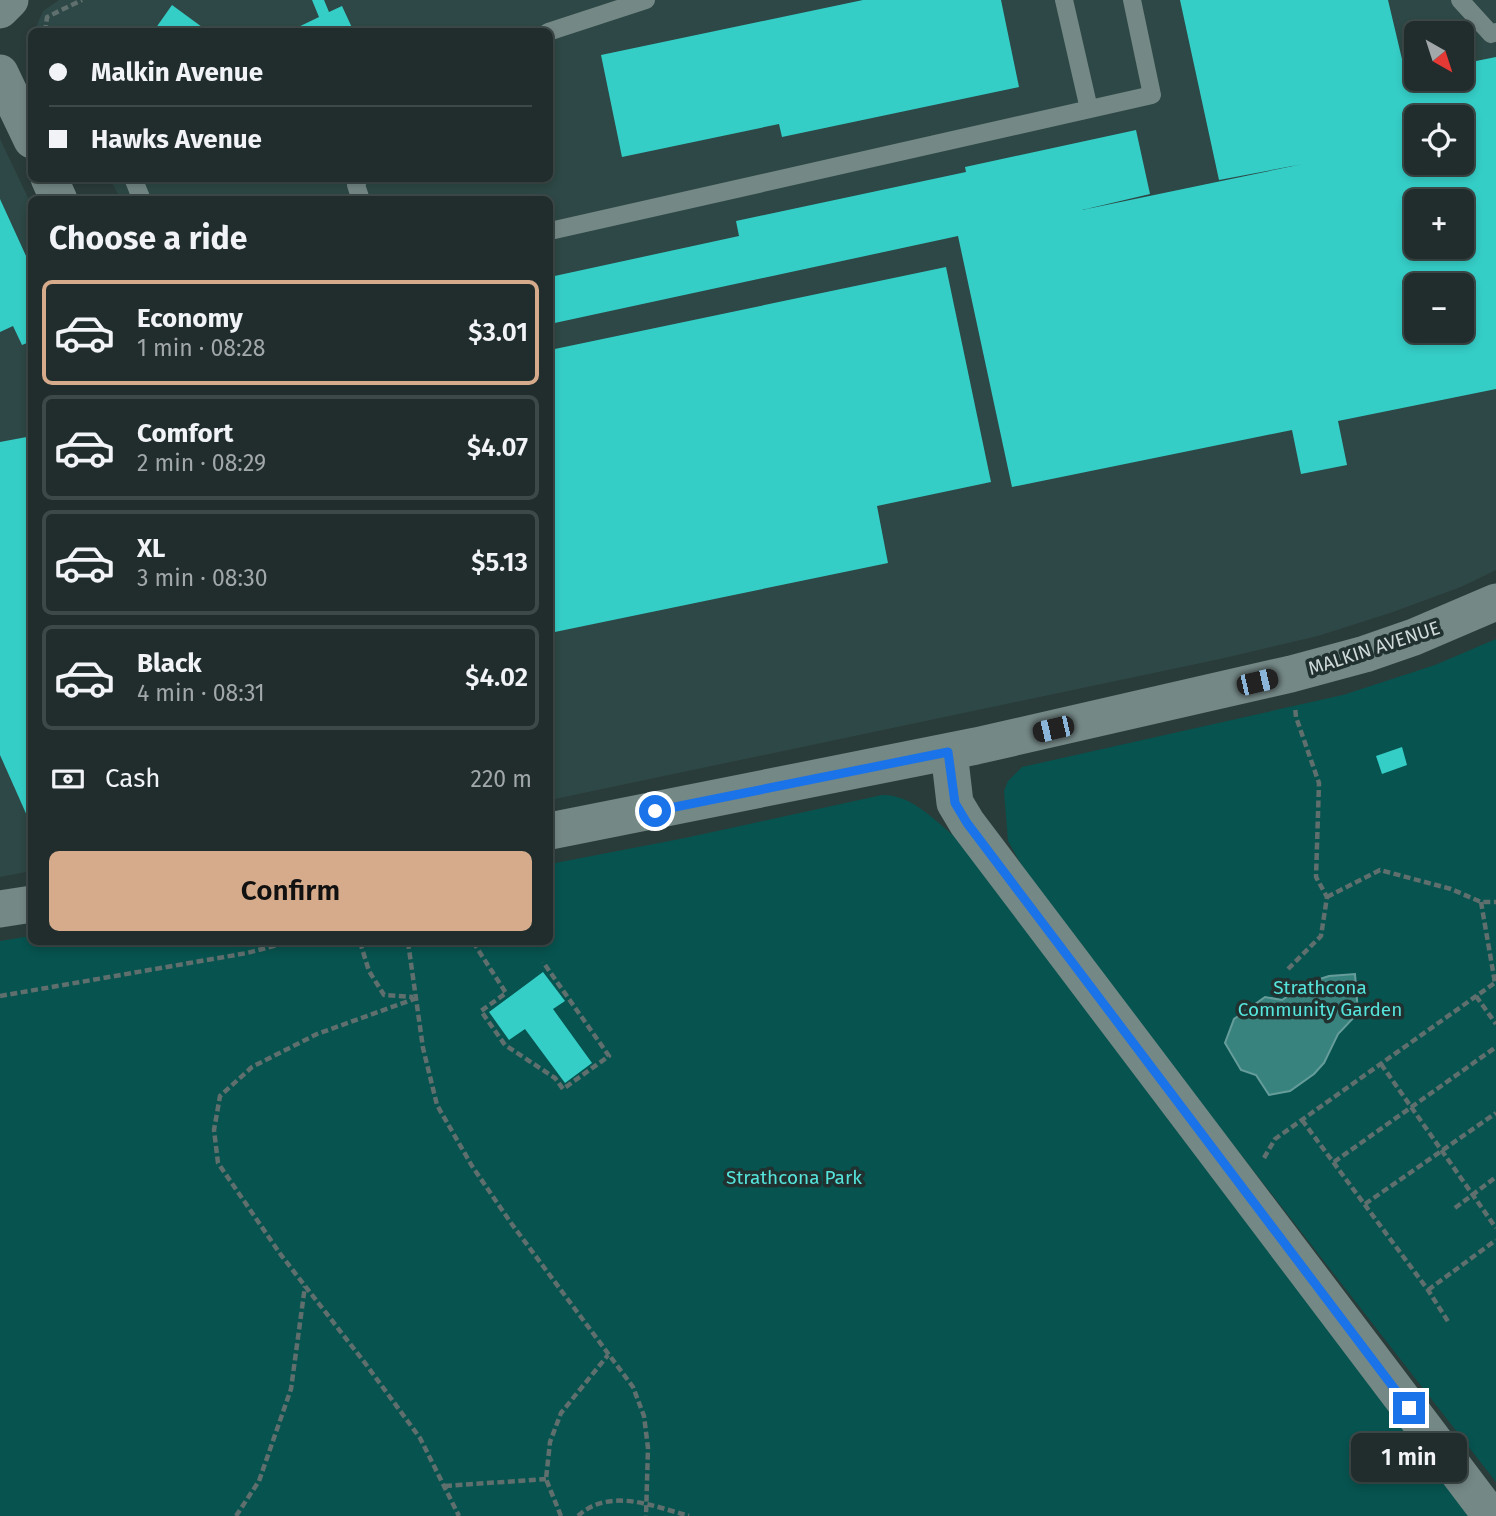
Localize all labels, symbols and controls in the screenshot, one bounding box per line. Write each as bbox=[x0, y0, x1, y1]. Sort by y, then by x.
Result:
north arrow bbox=[1404, 21, 1474, 91]
map controls bbox=[1404, 21, 1474, 343]
text: Malkin Avenue bbox=[91, 57, 263, 88]
button: locate bbox=[1404, 105, 1474, 175]
text: Hawks Avenue bbox=[91, 124, 262, 155]
button: + bbox=[1404, 189, 1474, 259]
text: Choose a ride bbox=[49, 219, 247, 257]
button: − bbox=[1404, 273, 1474, 343]
icon: car bbox=[53, 301, 116, 364]
text: Economy bbox=[137, 303, 243, 334]
text: $3.01 bbox=[468, 317, 528, 348]
text: 1 min · 08:28 bbox=[137, 334, 266, 362]
icon: car bbox=[53, 416, 116, 479]
text: Comfort bbox=[137, 418, 233, 449]
text: $4.07 bbox=[467, 432, 528, 463]
text: 2 min · 08:29 bbox=[137, 449, 266, 477]
icon: car bbox=[53, 531, 116, 594]
text: XL bbox=[137, 533, 165, 564]
text: $5.13 bbox=[471, 547, 528, 578]
text: 3 min · 08:30 bbox=[137, 564, 268, 592]
street label: MALKIN AVENUE bbox=[1305, 616, 1443, 680]
icon: car bbox=[53, 646, 116, 709]
text: Black bbox=[137, 648, 202, 679]
text: $4.02 bbox=[465, 662, 528, 693]
car bbox=[1235, 667, 1280, 697]
text: 4 min · 08:31 bbox=[137, 679, 265, 707]
car bbox=[1031, 714, 1076, 744]
icon: cash bbox=[49, 760, 87, 798]
text: Cash bbox=[105, 763, 161, 794]
text: 220 m bbox=[471, 765, 532, 793]
route start bbox=[639, 795, 671, 827]
button: Confirm bbox=[49, 851, 532, 931]
park label: Strathcona Community Garden bbox=[1238, 976, 1402, 1021]
park label: Strathcona Park bbox=[726, 1166, 862, 1189]
route end bbox=[1393, 1392, 1425, 1424]
callout: 1 min bbox=[1351, 1432, 1467, 1482]
text: 1 min bbox=[1381, 1443, 1437, 1471]

